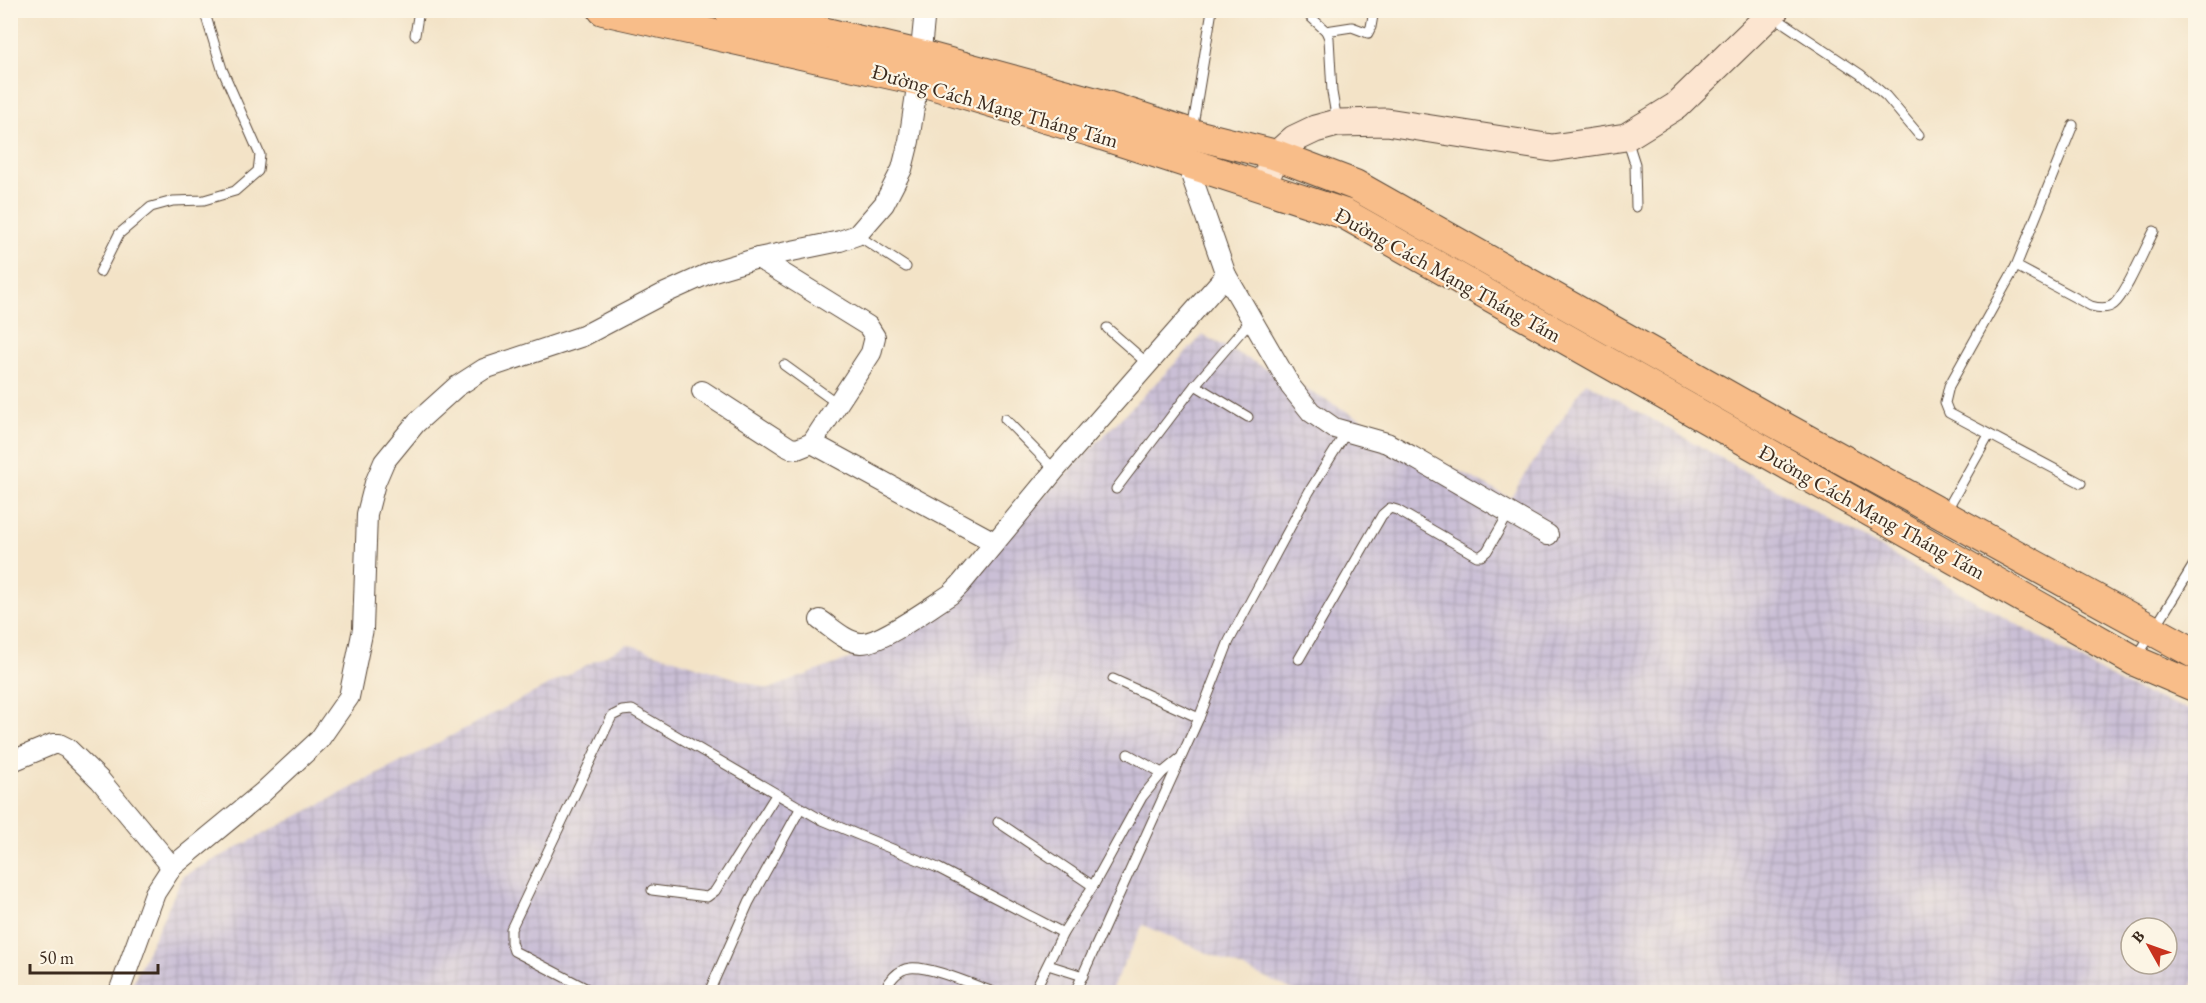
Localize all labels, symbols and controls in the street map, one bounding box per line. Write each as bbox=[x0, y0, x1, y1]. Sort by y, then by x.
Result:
street label: Đường Cách Mạng Tháng Tám bbox=[869, 57, 1121, 154]
street label: Đường Cách Mạng Tháng Tám bbox=[1330, 201, 1566, 348]
street label: Đường Cách Mạng Tháng Tám bbox=[1754, 438, 1990, 585]
north arrow bbox=[2119, 916, 2179, 976]
text: B bbox=[2127, 926, 2149, 947]
scale bar bbox=[30, 937, 158, 975]
text: 50 m bbox=[39, 946, 74, 969]

